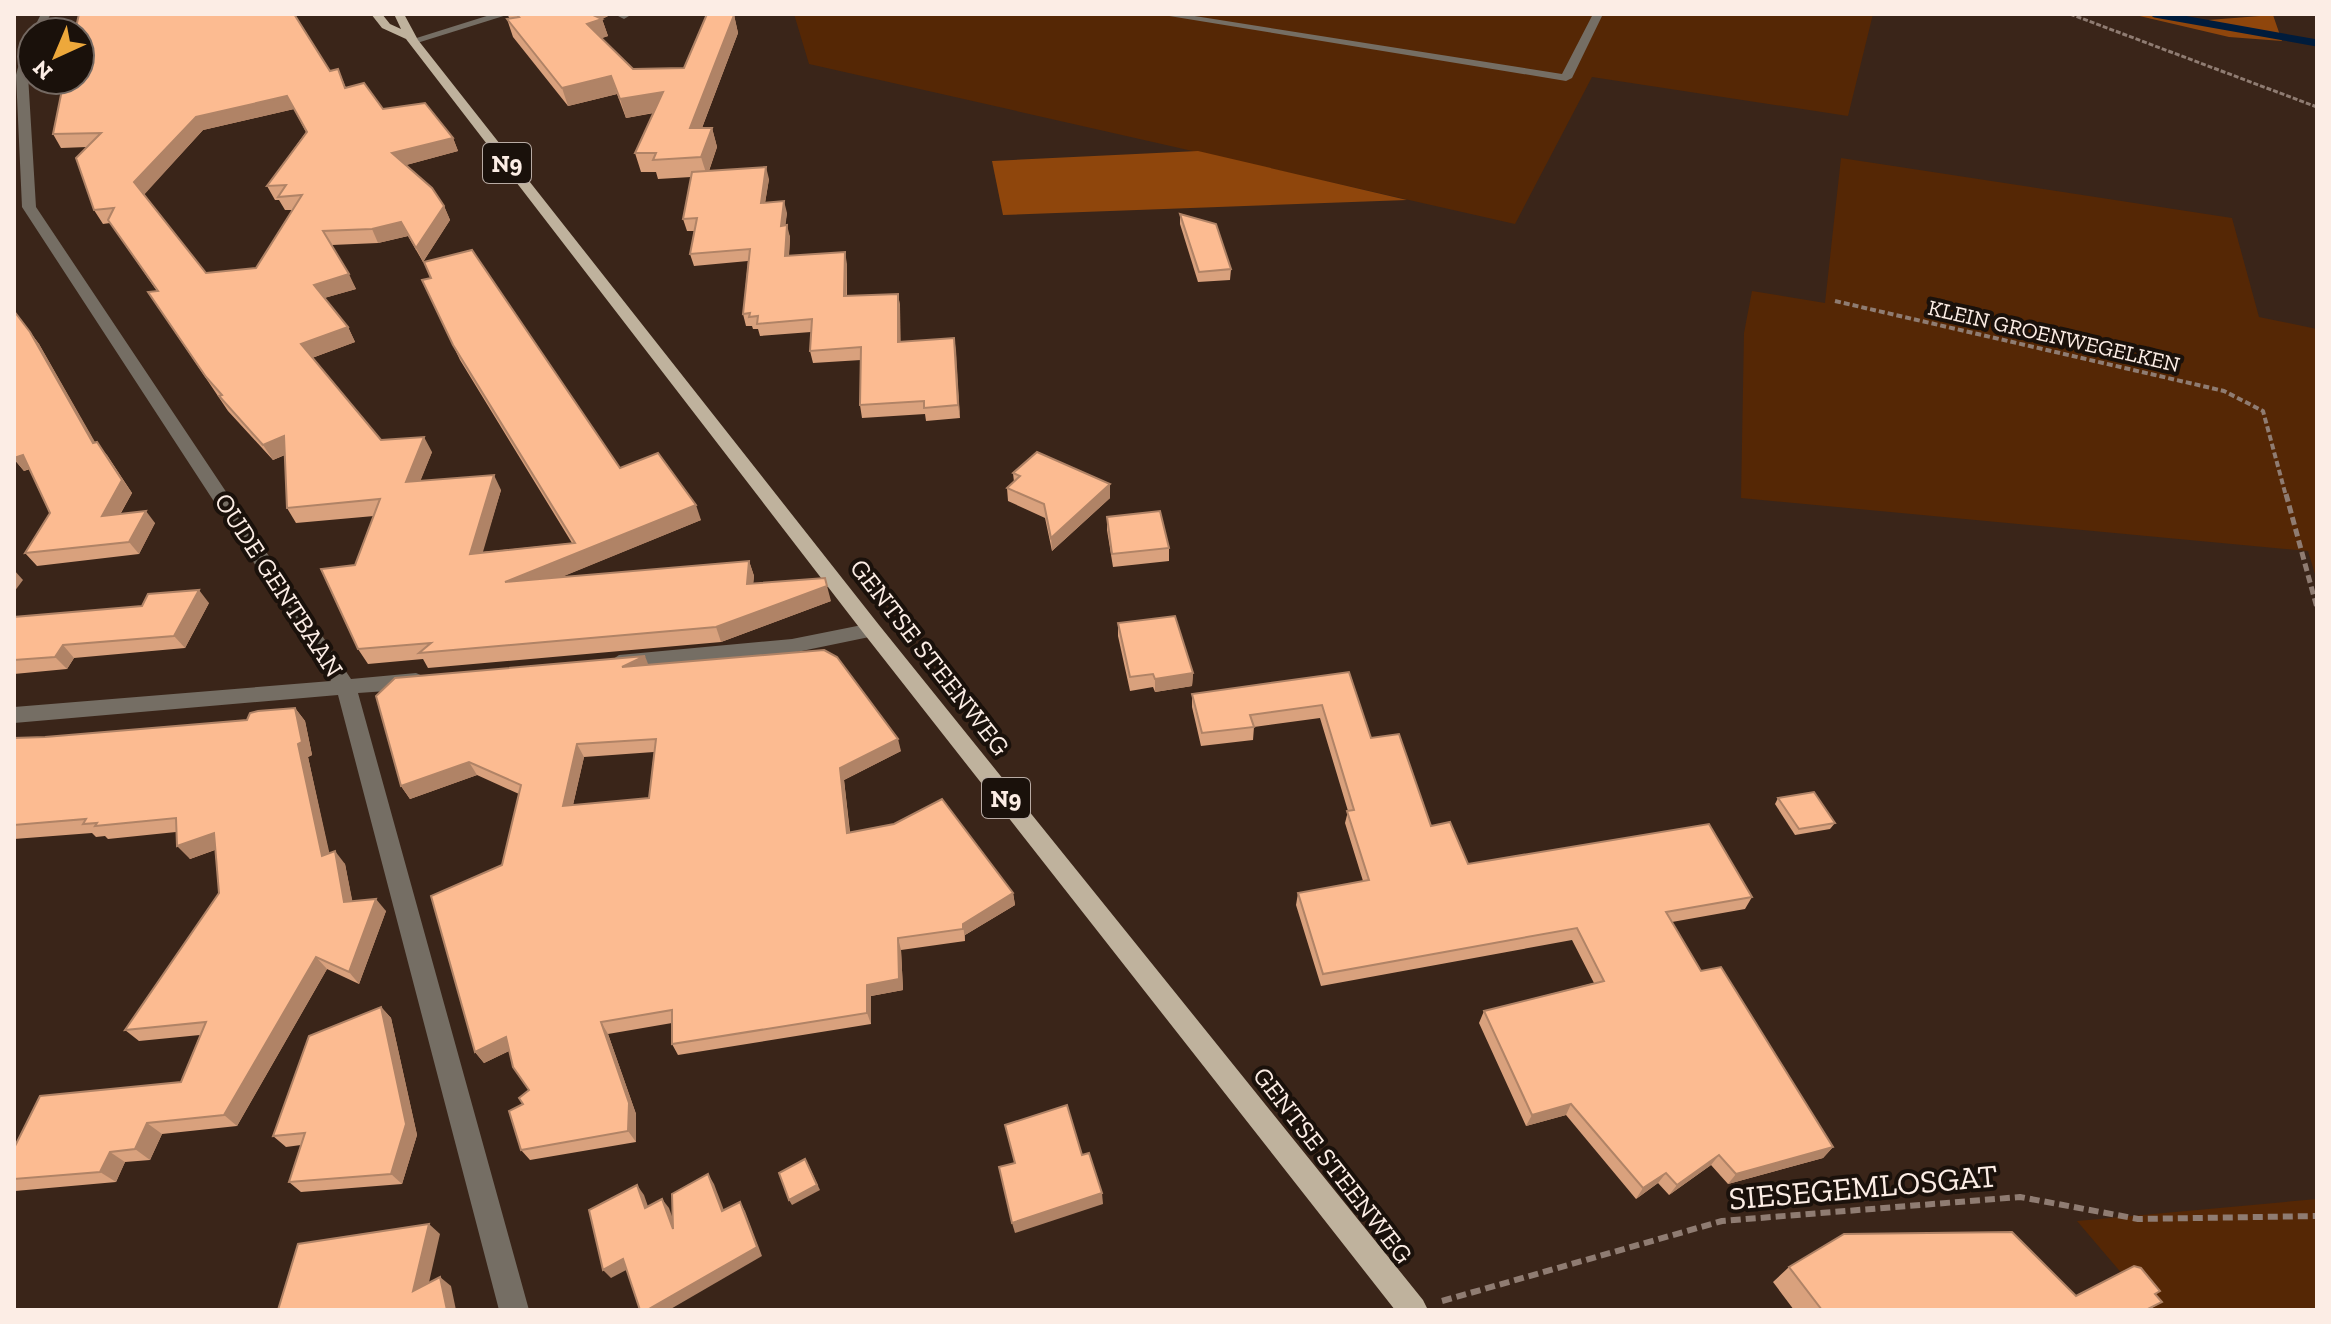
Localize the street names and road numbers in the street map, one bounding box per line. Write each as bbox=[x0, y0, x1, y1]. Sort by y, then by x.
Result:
road number: N9 bbox=[483, 143, 531, 183]
street label: KLEIN GROENWEGELKEN bbox=[1925, 294, 2183, 378]
street label: OUDE GENTBAAN bbox=[208, 487, 350, 683]
street label: GENTSE STEENWEG bbox=[843, 552, 1017, 762]
road number: N9 bbox=[982, 778, 1030, 818]
street label: GENTSE STEENWEG bbox=[1246, 1060, 1420, 1270]
street label: SIESEGEMLOSGAT bbox=[1727, 1156, 1999, 1218]

